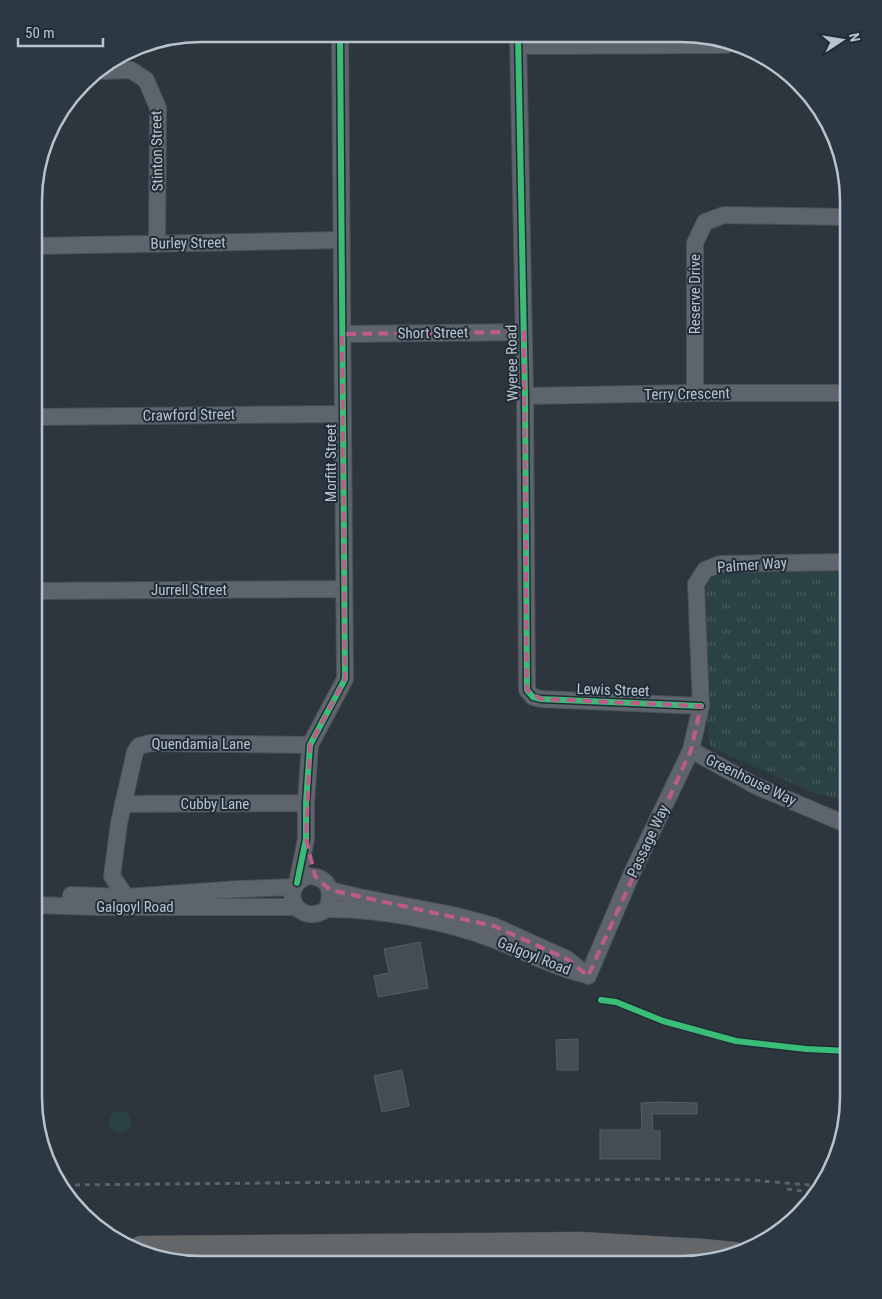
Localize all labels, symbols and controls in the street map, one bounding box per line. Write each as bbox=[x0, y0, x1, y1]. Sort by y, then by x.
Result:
scale bar bbox=[18, 15, 102, 47]
north arrow bbox=[817, 15, 867, 65]
text: 50 m bbox=[25, 24, 55, 42]
text: N bbox=[846, 31, 863, 43]
street label: Stinton Street bbox=[147, 111, 167, 191]
street label: Burley Street bbox=[150, 233, 226, 253]
street label: Reserve Drive bbox=[686, 254, 704, 334]
street label: Short Street bbox=[398, 323, 468, 343]
street label: Wyeree Road bbox=[502, 325, 522, 401]
street label: Terry Crescent bbox=[644, 384, 730, 404]
street label: Crawford Street bbox=[143, 405, 235, 425]
street label: Morfitt Street bbox=[322, 424, 340, 502]
street label: Palmer Way bbox=[717, 554, 787, 576]
street label: Jurrell Street bbox=[151, 581, 227, 599]
street label: Lewis Street bbox=[576, 680, 650, 700]
street label: Quendamia Lane bbox=[151, 735, 251, 753]
street label: Greenhouse Way bbox=[703, 750, 799, 810]
street label: Cubby Lane bbox=[181, 795, 249, 813]
street label: Passage Way bbox=[623, 802, 673, 880]
street label: Galgoyl Road bbox=[96, 898, 174, 916]
street label: Galgoyl Road bbox=[495, 933, 573, 979]

